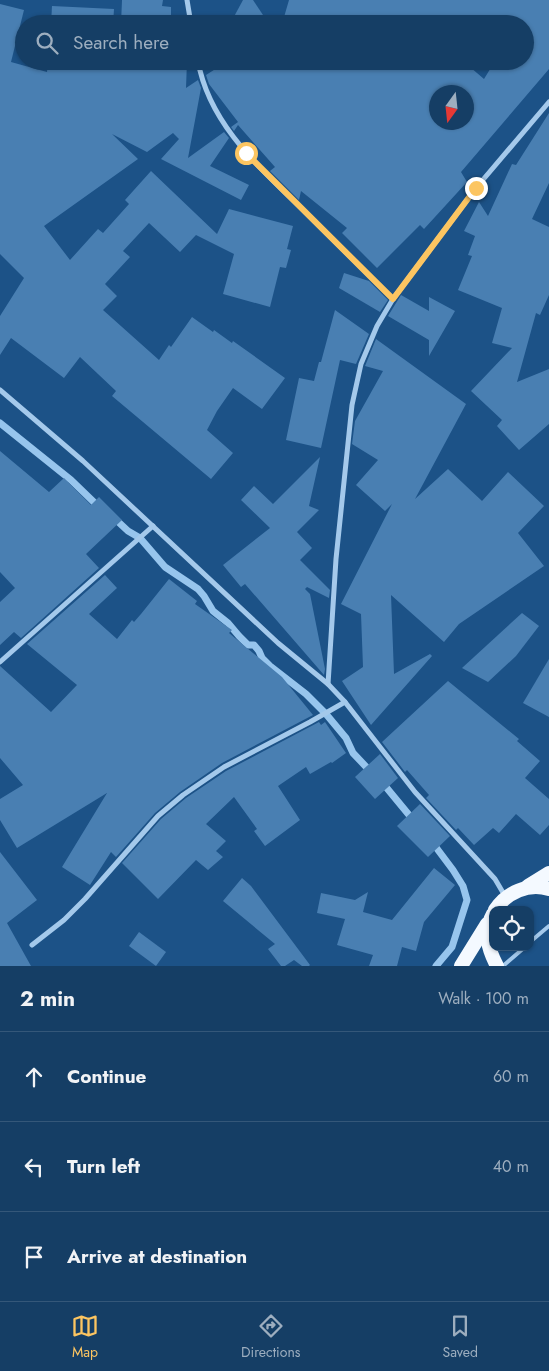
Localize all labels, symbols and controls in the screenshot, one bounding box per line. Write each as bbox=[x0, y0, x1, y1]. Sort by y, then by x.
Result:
search box bbox=[15, 15, 534, 70]
icon: search bbox=[33, 29, 61, 57]
text: Search here bbox=[73, 29, 169, 56]
north arrow bbox=[429, 85, 474, 130]
route start bbox=[235, 142, 258, 165]
route end bbox=[465, 177, 488, 200]
map controls bbox=[489, 906, 534, 951]
button: locate bbox=[489, 906, 534, 951]
text: 2 min bbox=[20, 984, 75, 1014]
text: Walk · 100 m bbox=[438, 987, 529, 1010]
icon: ahead bbox=[20, 1063, 48, 1091]
text: Continue bbox=[67, 1063, 146, 1090]
text: 60 m bbox=[493, 1065, 529, 1088]
icon: left bbox=[20, 1153, 48, 1181]
text: Turn left bbox=[67, 1153, 140, 1180]
text: 40 m bbox=[493, 1155, 529, 1178]
icon: arrive bbox=[20, 1243, 48, 1271]
text: Arrive at destination bbox=[67, 1243, 247, 1270]
tab: Map bbox=[71, 1312, 99, 1362]
tab: Directions bbox=[241, 1312, 300, 1362]
tab: Saved bbox=[442, 1312, 478, 1362]

